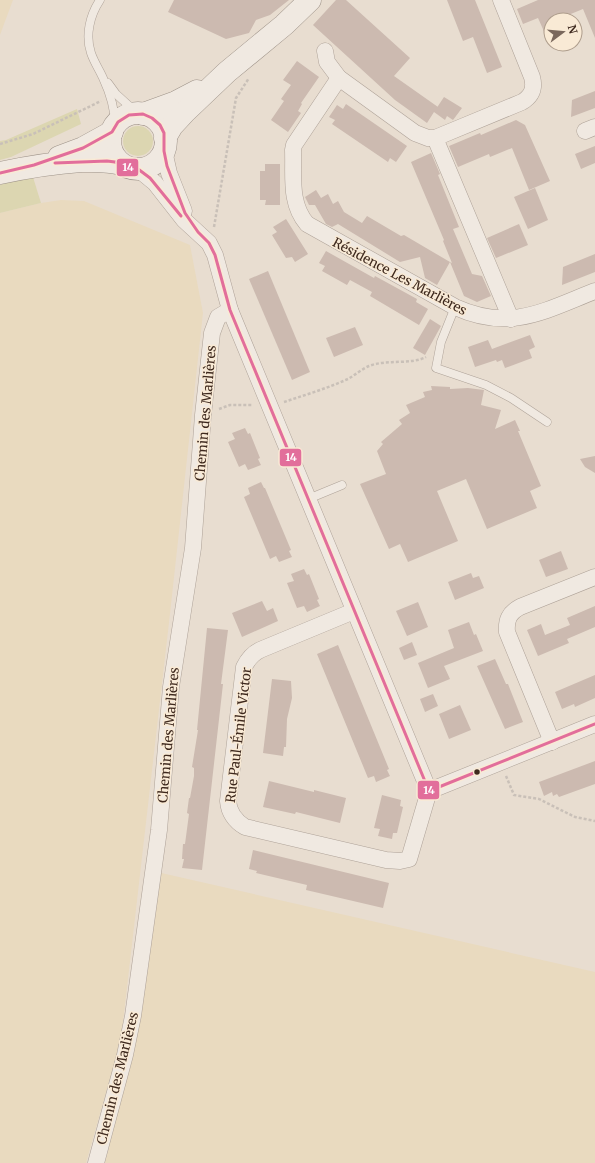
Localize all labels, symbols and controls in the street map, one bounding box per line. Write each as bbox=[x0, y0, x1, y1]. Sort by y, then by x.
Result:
north arrow bbox=[543, 12, 583, 52]
text: N bbox=[565, 23, 581, 36]
line badge: 14 bbox=[116, 158, 139, 177]
text: 14 bbox=[122, 160, 134, 174]
street label: Résidence Les Marlières bbox=[330, 234, 470, 319]
street label: Chemin des Marlières bbox=[191, 345, 220, 482]
line badge: 14 bbox=[279, 448, 302, 467]
text: 14 bbox=[285, 450, 297, 464]
street label: Rue Paul-Émile Victor bbox=[221, 666, 255, 804]
street label: Chemin des Marlières bbox=[154, 667, 183, 804]
unlabelled marker bbox=[472, 767, 482, 777]
line badge: 14 bbox=[417, 780, 440, 800]
text: 14 bbox=[423, 783, 435, 797]
street label: Chemin des Marlières bbox=[93, 1010, 142, 1146]

